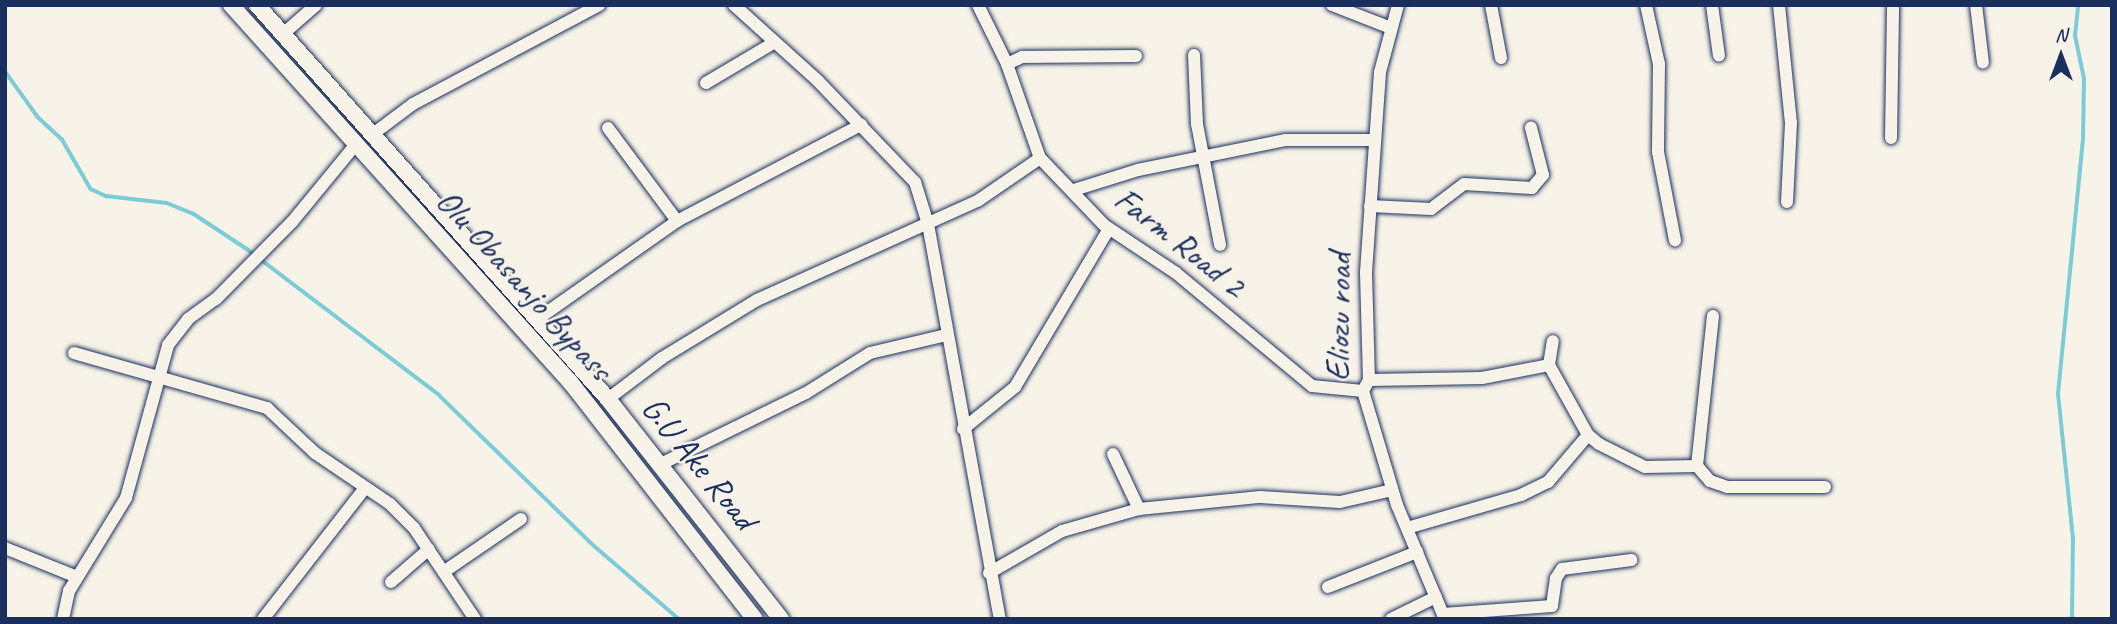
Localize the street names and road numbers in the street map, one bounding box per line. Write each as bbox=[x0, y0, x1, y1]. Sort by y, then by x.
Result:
street label: Farm Road 2 bbox=[1106, 178, 1254, 306]
street label: Olu Obasanjo Bypass bbox=[426, 180, 622, 390]
street label: Eliozu road bbox=[1317, 252, 1361, 382]
street label: G.U Ake Road bbox=[633, 388, 765, 538]

